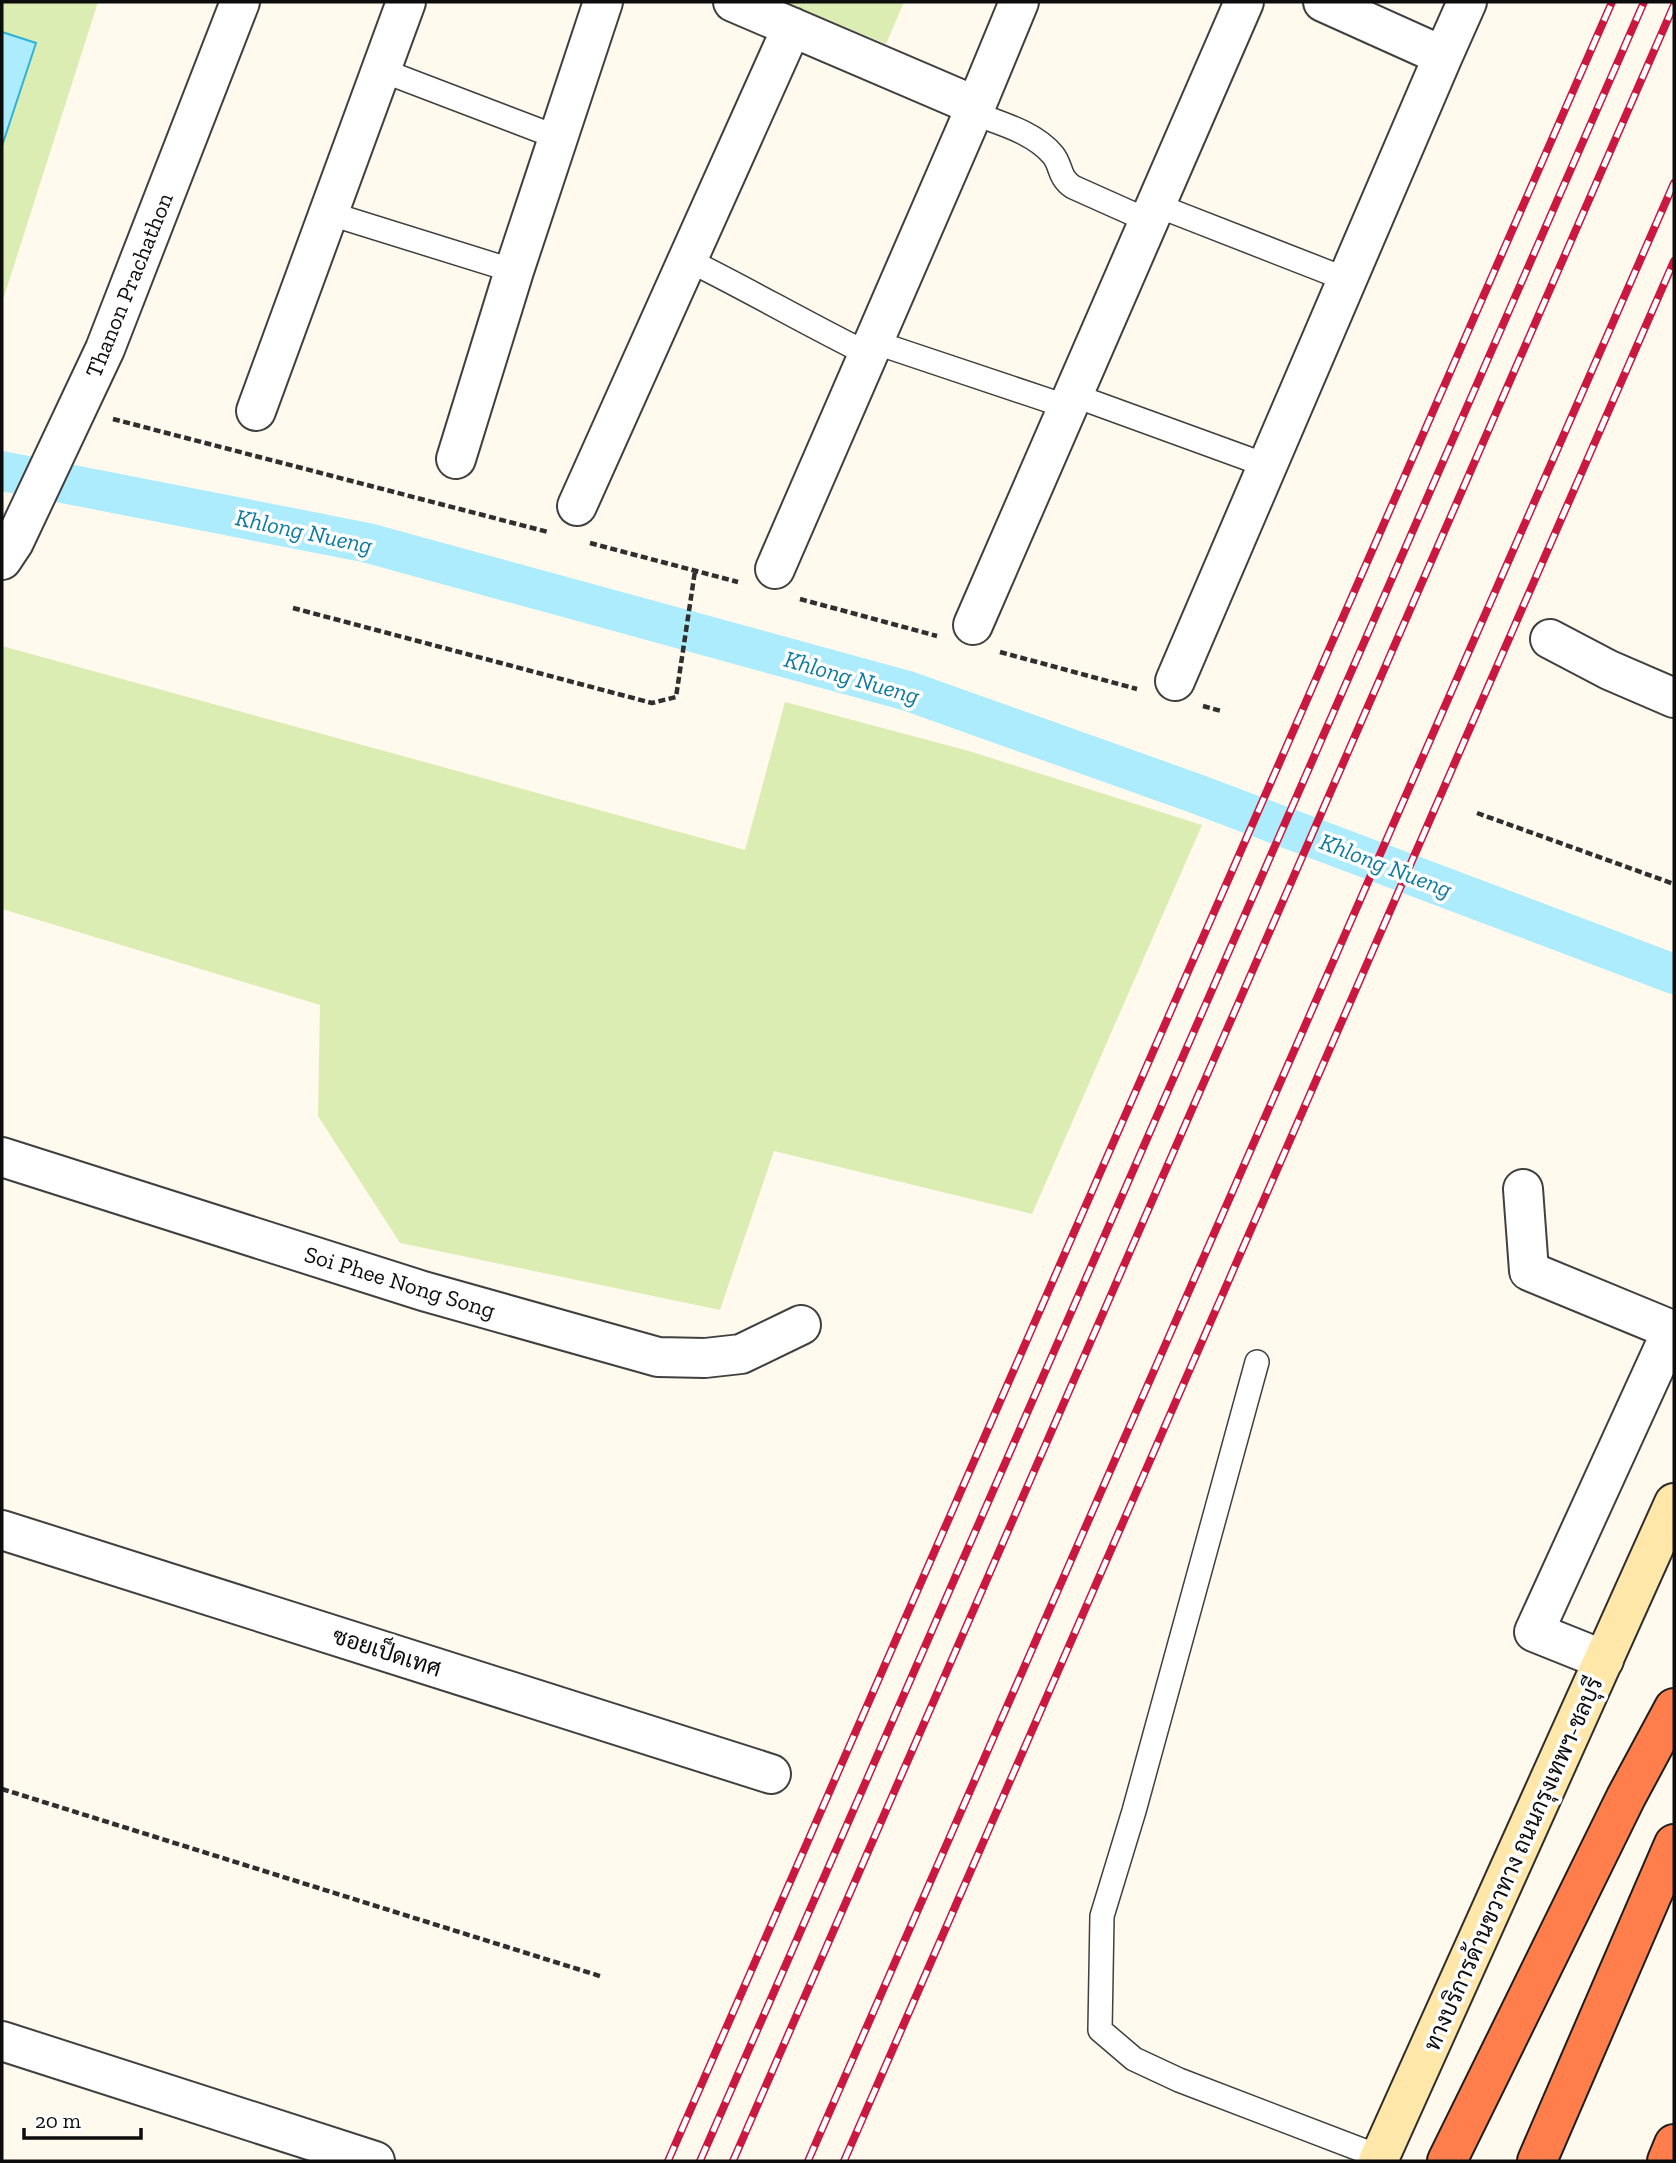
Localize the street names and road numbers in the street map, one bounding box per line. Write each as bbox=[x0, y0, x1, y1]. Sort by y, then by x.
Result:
street label: Thanon Prachathon bbox=[79, 189, 179, 381]
street label: Soi Phee Nong Song bbox=[301, 1240, 499, 1324]
street label: ซอยเป็ดเทศ bbox=[329, 1619, 446, 1683]
street label: ทางบริการด้านขวาทาง ถนนกรุงเทพฯ-ชลบุรี bbox=[1417, 1672, 1610, 2056]

